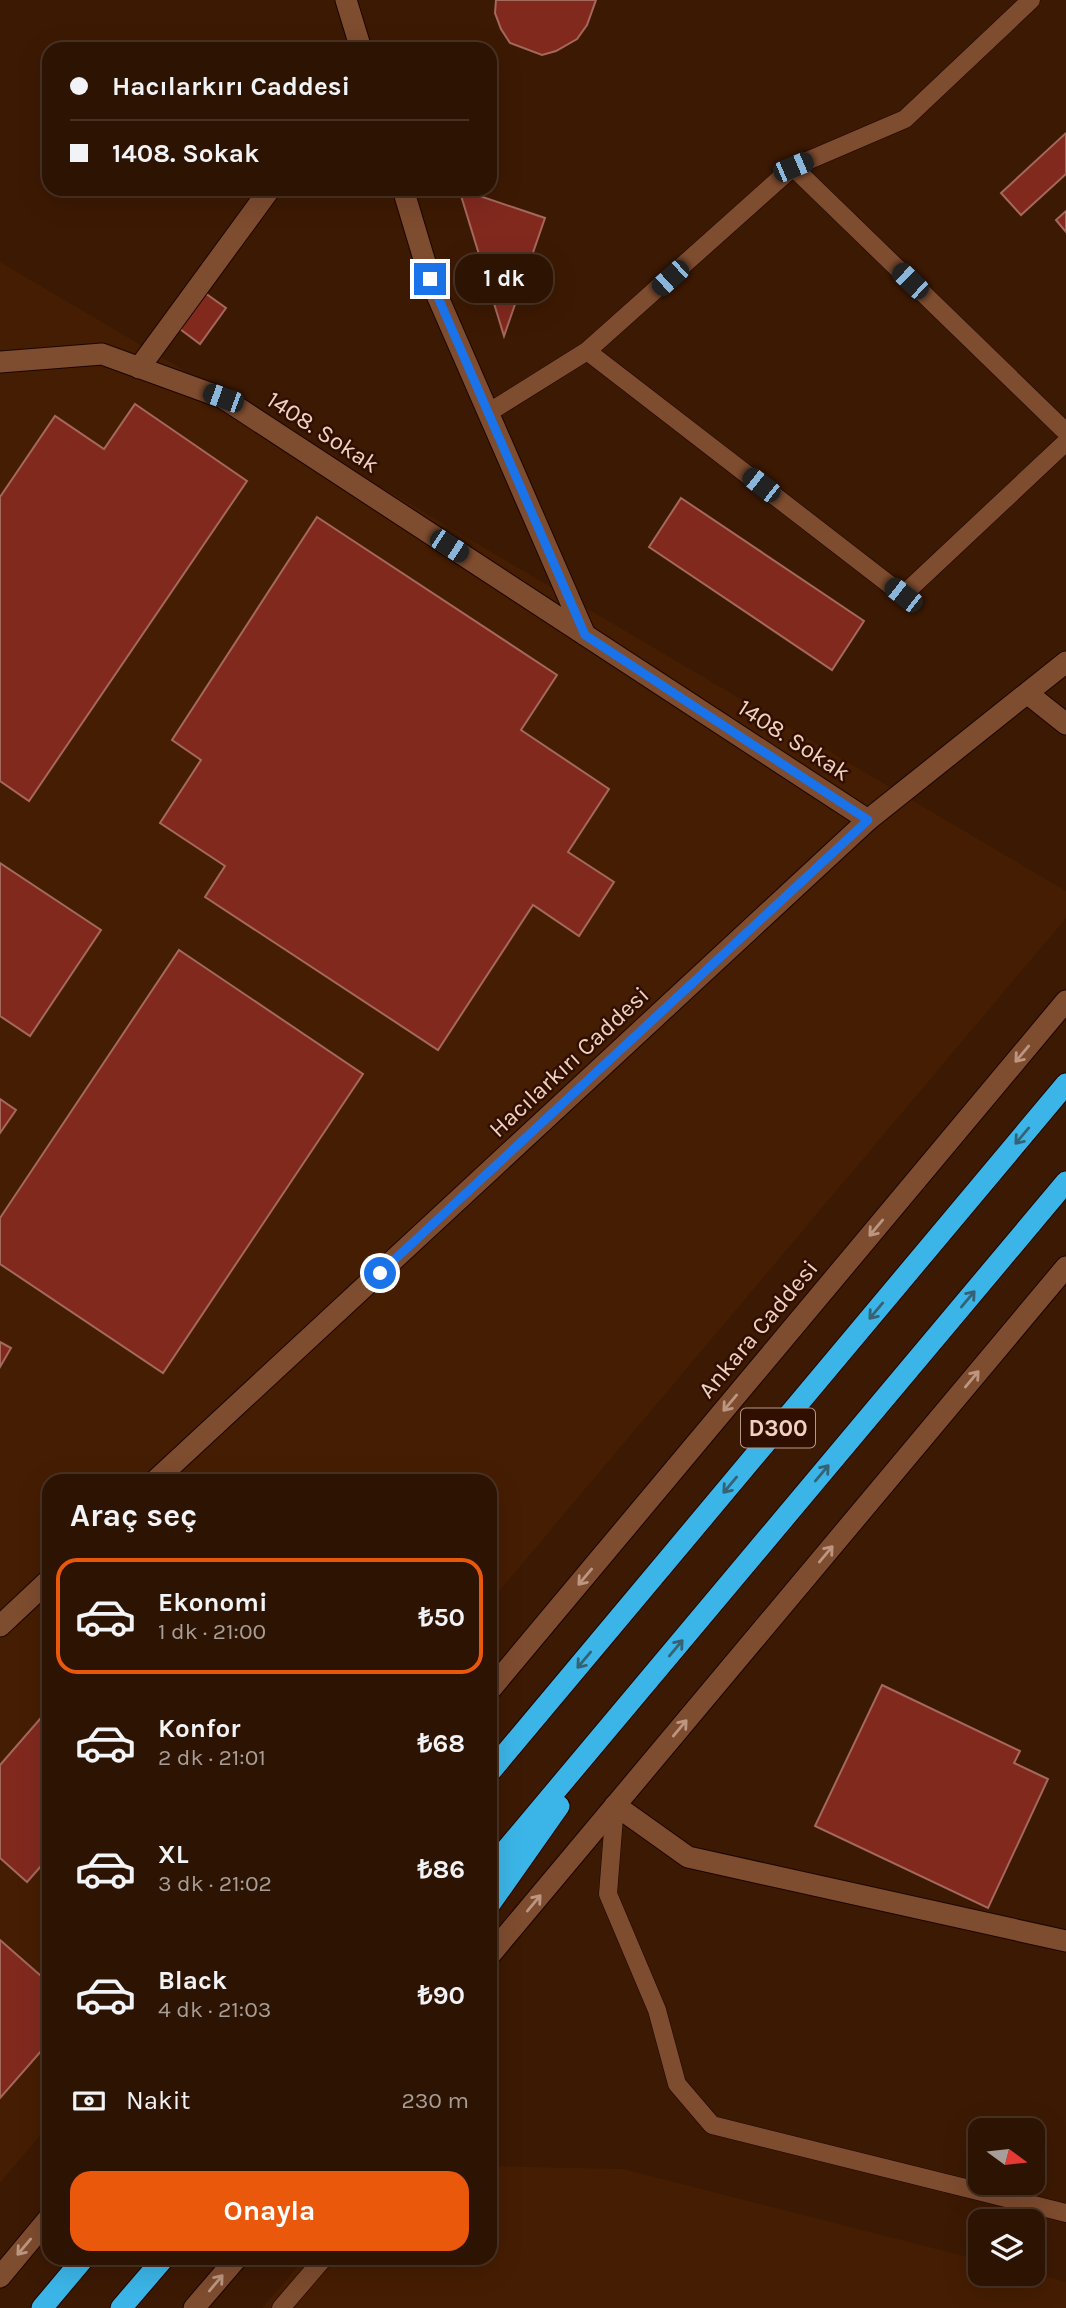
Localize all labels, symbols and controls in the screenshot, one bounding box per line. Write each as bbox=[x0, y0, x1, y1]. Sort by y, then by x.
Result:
text: Hacılarkırı Caddesi bbox=[112, 71, 350, 102]
text: 1408. Sokak bbox=[112, 138, 259, 169]
car bbox=[770, 149, 817, 185]
callout: 1 dk bbox=[454, 254, 552, 304]
car bbox=[648, 256, 693, 300]
car bbox=[888, 259, 933, 303]
route end bbox=[414, 263, 446, 295]
text: 1 dk bbox=[483, 265, 525, 292]
car bbox=[200, 381, 247, 415]
street label: 1408. Sokak bbox=[262, 385, 384, 479]
car bbox=[738, 464, 785, 506]
car bbox=[426, 526, 473, 566]
car bbox=[880, 574, 927, 616]
street label: 1408. Sokak bbox=[733, 693, 855, 787]
street label: Hacılarkırı Caddesi bbox=[483, 981, 655, 1143]
one-way arrow bbox=[1014, 1044, 1030, 1062]
one-way arrow bbox=[1014, 1127, 1030, 1145]
one-way arrow bbox=[868, 1219, 884, 1237]
street label: Ankara Caddesi bbox=[692, 1254, 824, 1404]
route start bbox=[364, 1257, 396, 1289]
one-way arrow bbox=[960, 1290, 976, 1308]
one-way arrow bbox=[868, 1301, 884, 1319]
one-way arrow bbox=[964, 1371, 980, 1389]
one-way arrow bbox=[723, 1393, 738, 1411]
road number: D300 bbox=[741, 1408, 815, 1448]
one-way arrow bbox=[814, 1465, 830, 1483]
one-way arrow bbox=[722, 1476, 738, 1494]
text: Araç seç bbox=[70, 1497, 197, 1534]
one-way arrow bbox=[818, 1545, 834, 1563]
one-way arrow bbox=[577, 1568, 592, 1586]
icon: car bbox=[74, 1585, 137, 1648]
text: Ekonomi bbox=[158, 1587, 267, 1618]
text: ₺50 bbox=[419, 1602, 465, 1633]
text: 1 dk · 21:00 bbox=[158, 1618, 266, 1645]
one-way arrow bbox=[668, 1639, 683, 1657]
one-way arrow bbox=[576, 1650, 592, 1668]
icon: car bbox=[74, 1711, 137, 1774]
text: Konfor bbox=[158, 1713, 240, 1744]
one-way arrow bbox=[671, 1719, 687, 1737]
text: ₺68 bbox=[418, 1728, 465, 1759]
text: 2 dk · 21:01 bbox=[158, 1744, 266, 1771]
icon: car bbox=[74, 1837, 137, 1900]
text: XL bbox=[158, 1839, 189, 1870]
text: ₺86 bbox=[418, 1854, 465, 1885]
text: 3 dk · 21:02 bbox=[158, 1870, 272, 1897]
one-way arrow bbox=[526, 1894, 542, 1912]
icon: car bbox=[74, 1963, 137, 2026]
text: Black bbox=[158, 1965, 227, 1996]
text: ₺90 bbox=[418, 1980, 465, 2011]
text: 4 dk · 21:03 bbox=[158, 1996, 271, 2023]
icon: cash bbox=[70, 2082, 108, 2120]
text: Nakit bbox=[126, 2085, 190, 2116]
text: 230 m bbox=[401, 2087, 469, 2114]
north arrow bbox=[968, 2118, 1045, 2194]
map controls bbox=[968, 2118, 1045, 2286]
button: Onayla bbox=[70, 2171, 469, 2251]
button: layers bbox=[968, 2209, 1045, 2286]
one-way arrow bbox=[17, 2238, 32, 2256]
one-way arrow bbox=[208, 2274, 224, 2292]

